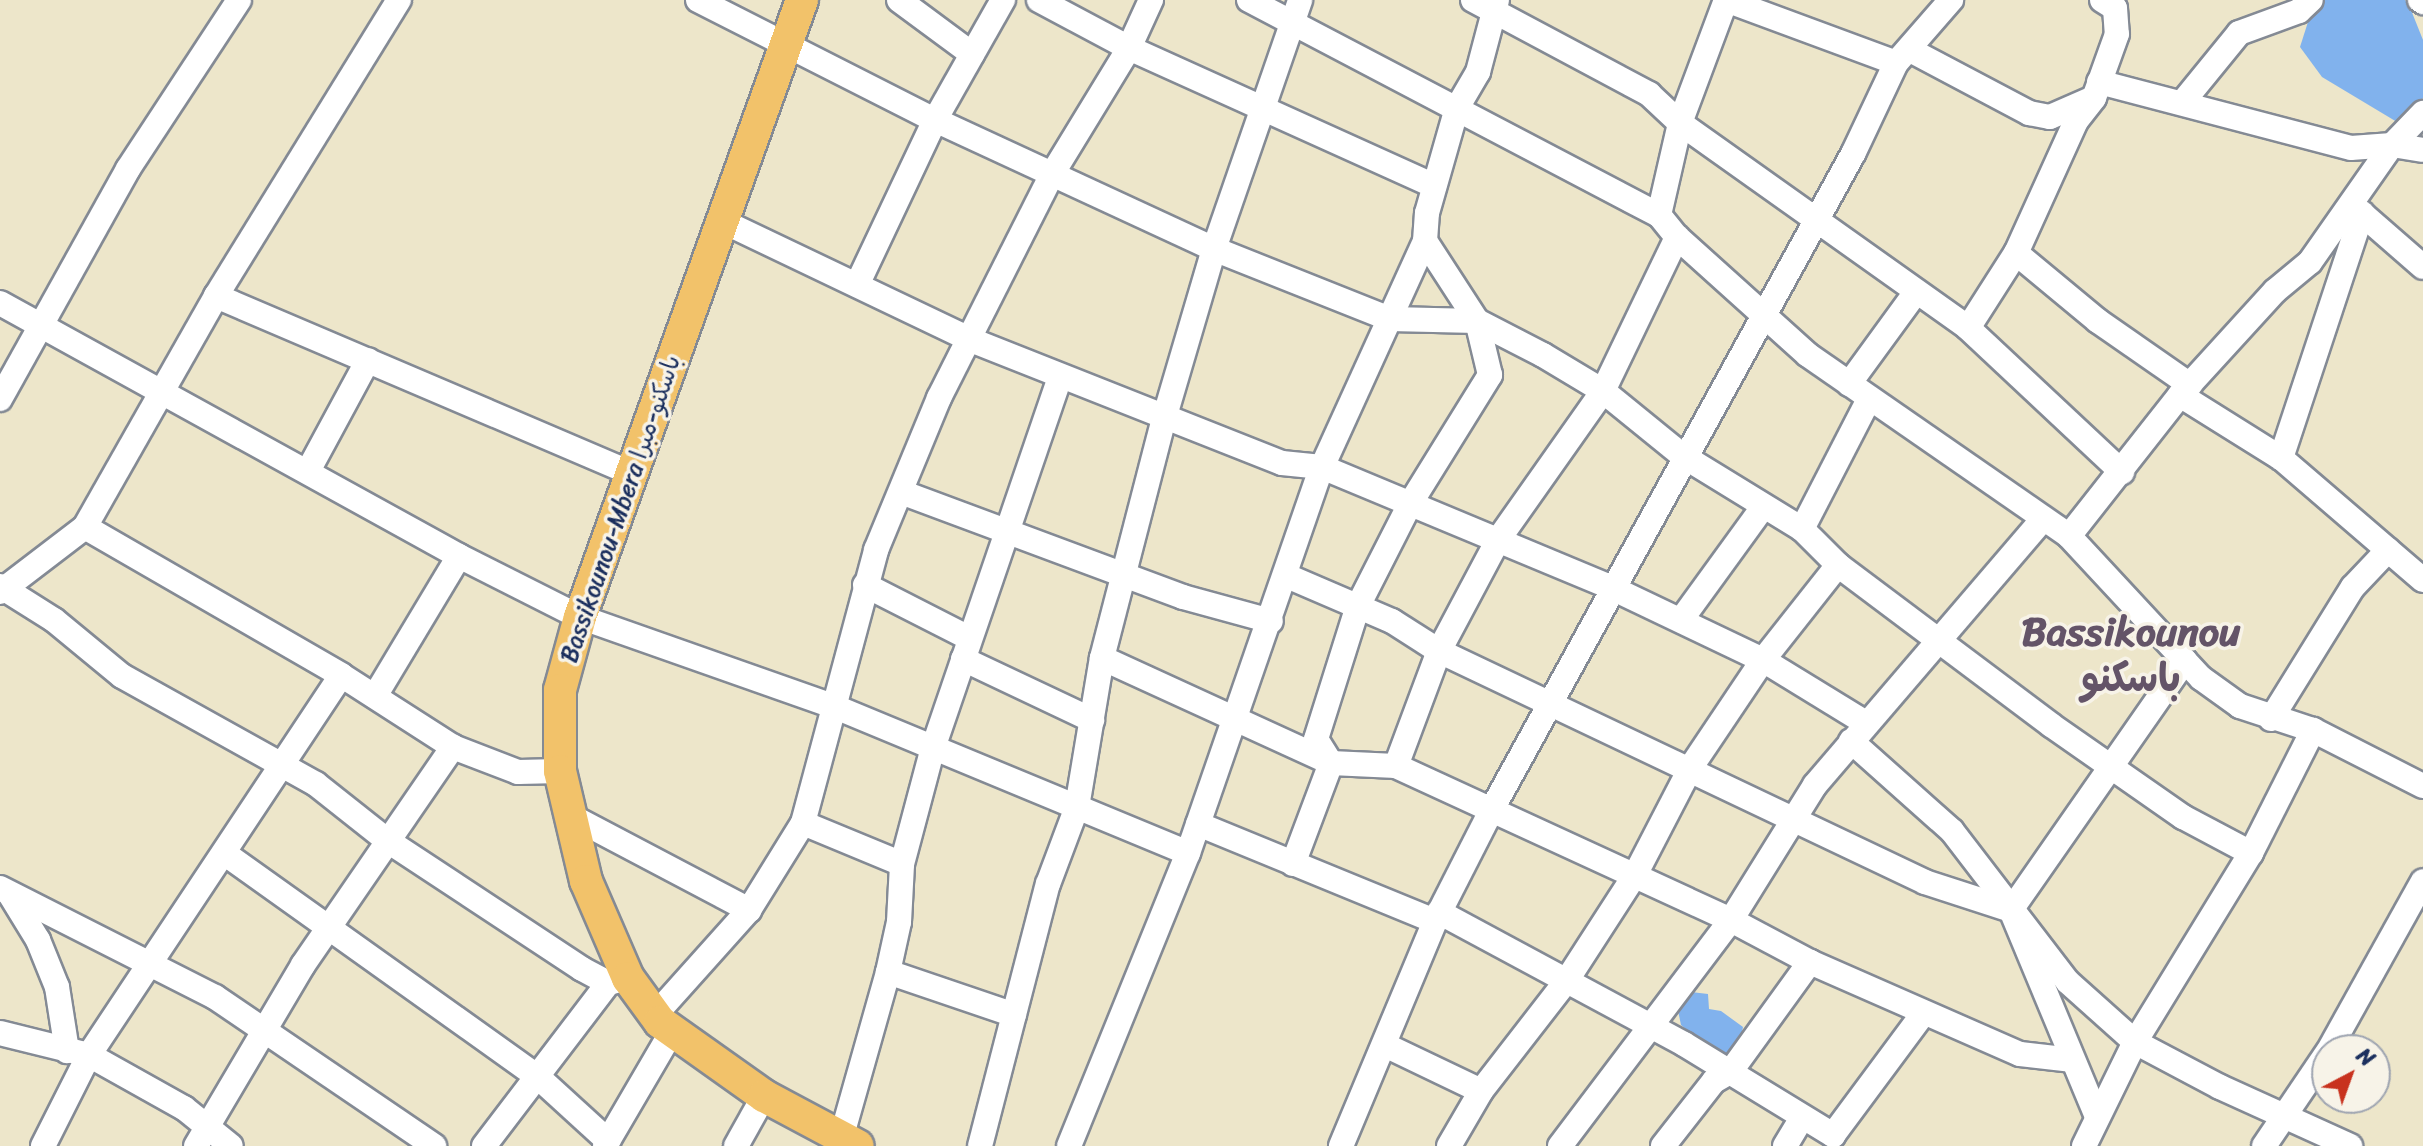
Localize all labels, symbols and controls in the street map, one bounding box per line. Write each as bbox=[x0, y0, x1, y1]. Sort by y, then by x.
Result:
street label: Bassikounou-Mbera باسكنو-مبرا bbox=[555, 352, 687, 666]
district label: Bassikounou باسكنو bbox=[2022, 608, 2240, 702]
north arrow bbox=[2311, 1034, 2391, 1114]
text: N bbox=[2347, 1037, 2384, 1077]

